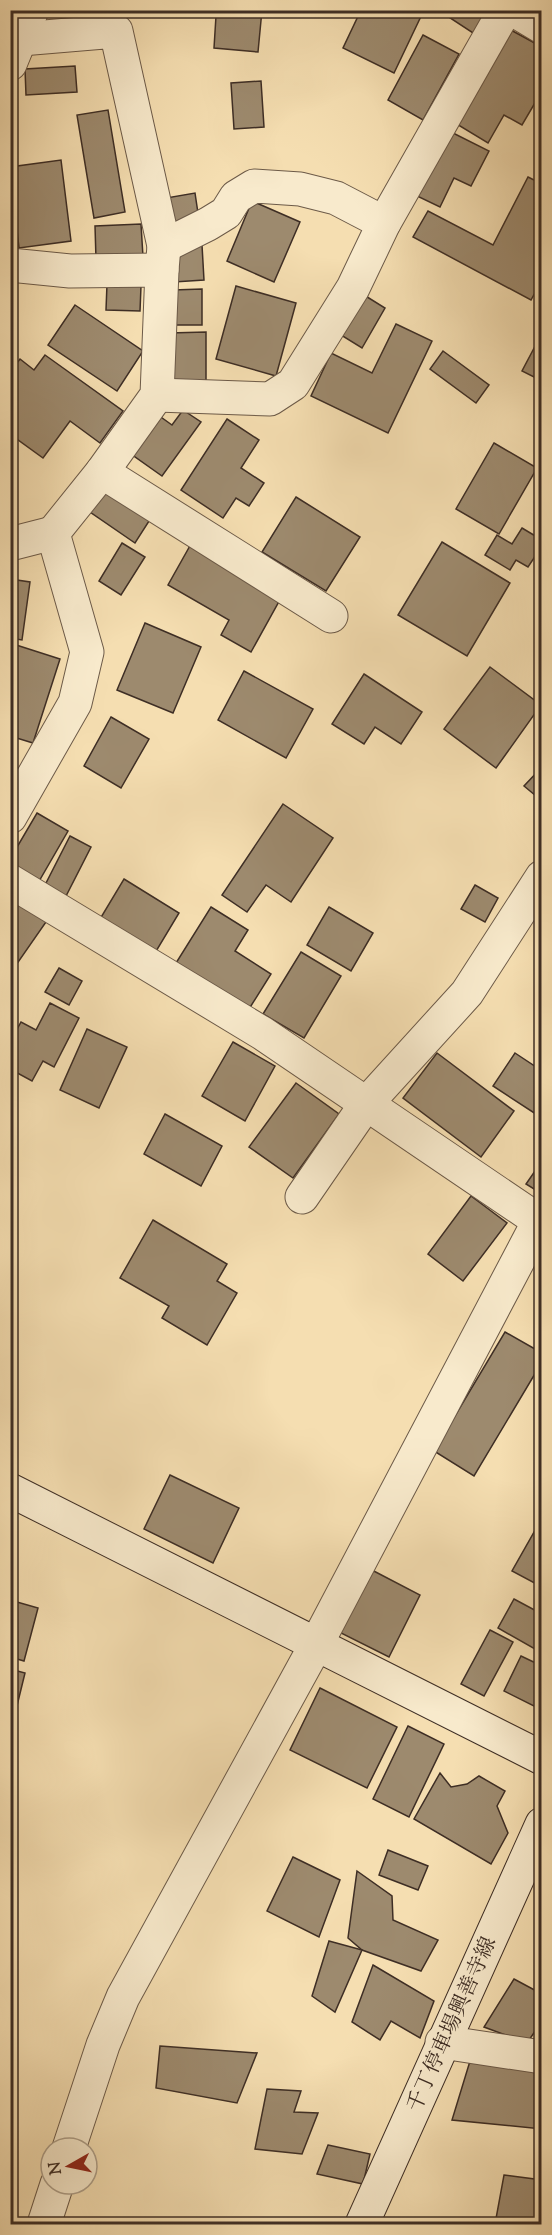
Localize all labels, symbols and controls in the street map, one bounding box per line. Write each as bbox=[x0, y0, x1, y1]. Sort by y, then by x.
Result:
street label: 千丁停車場興善寺線 bbox=[401, 1932, 505, 2117]
north arrow bbox=[39, 2136, 99, 2196]
text: N bbox=[44, 2160, 69, 2176]

